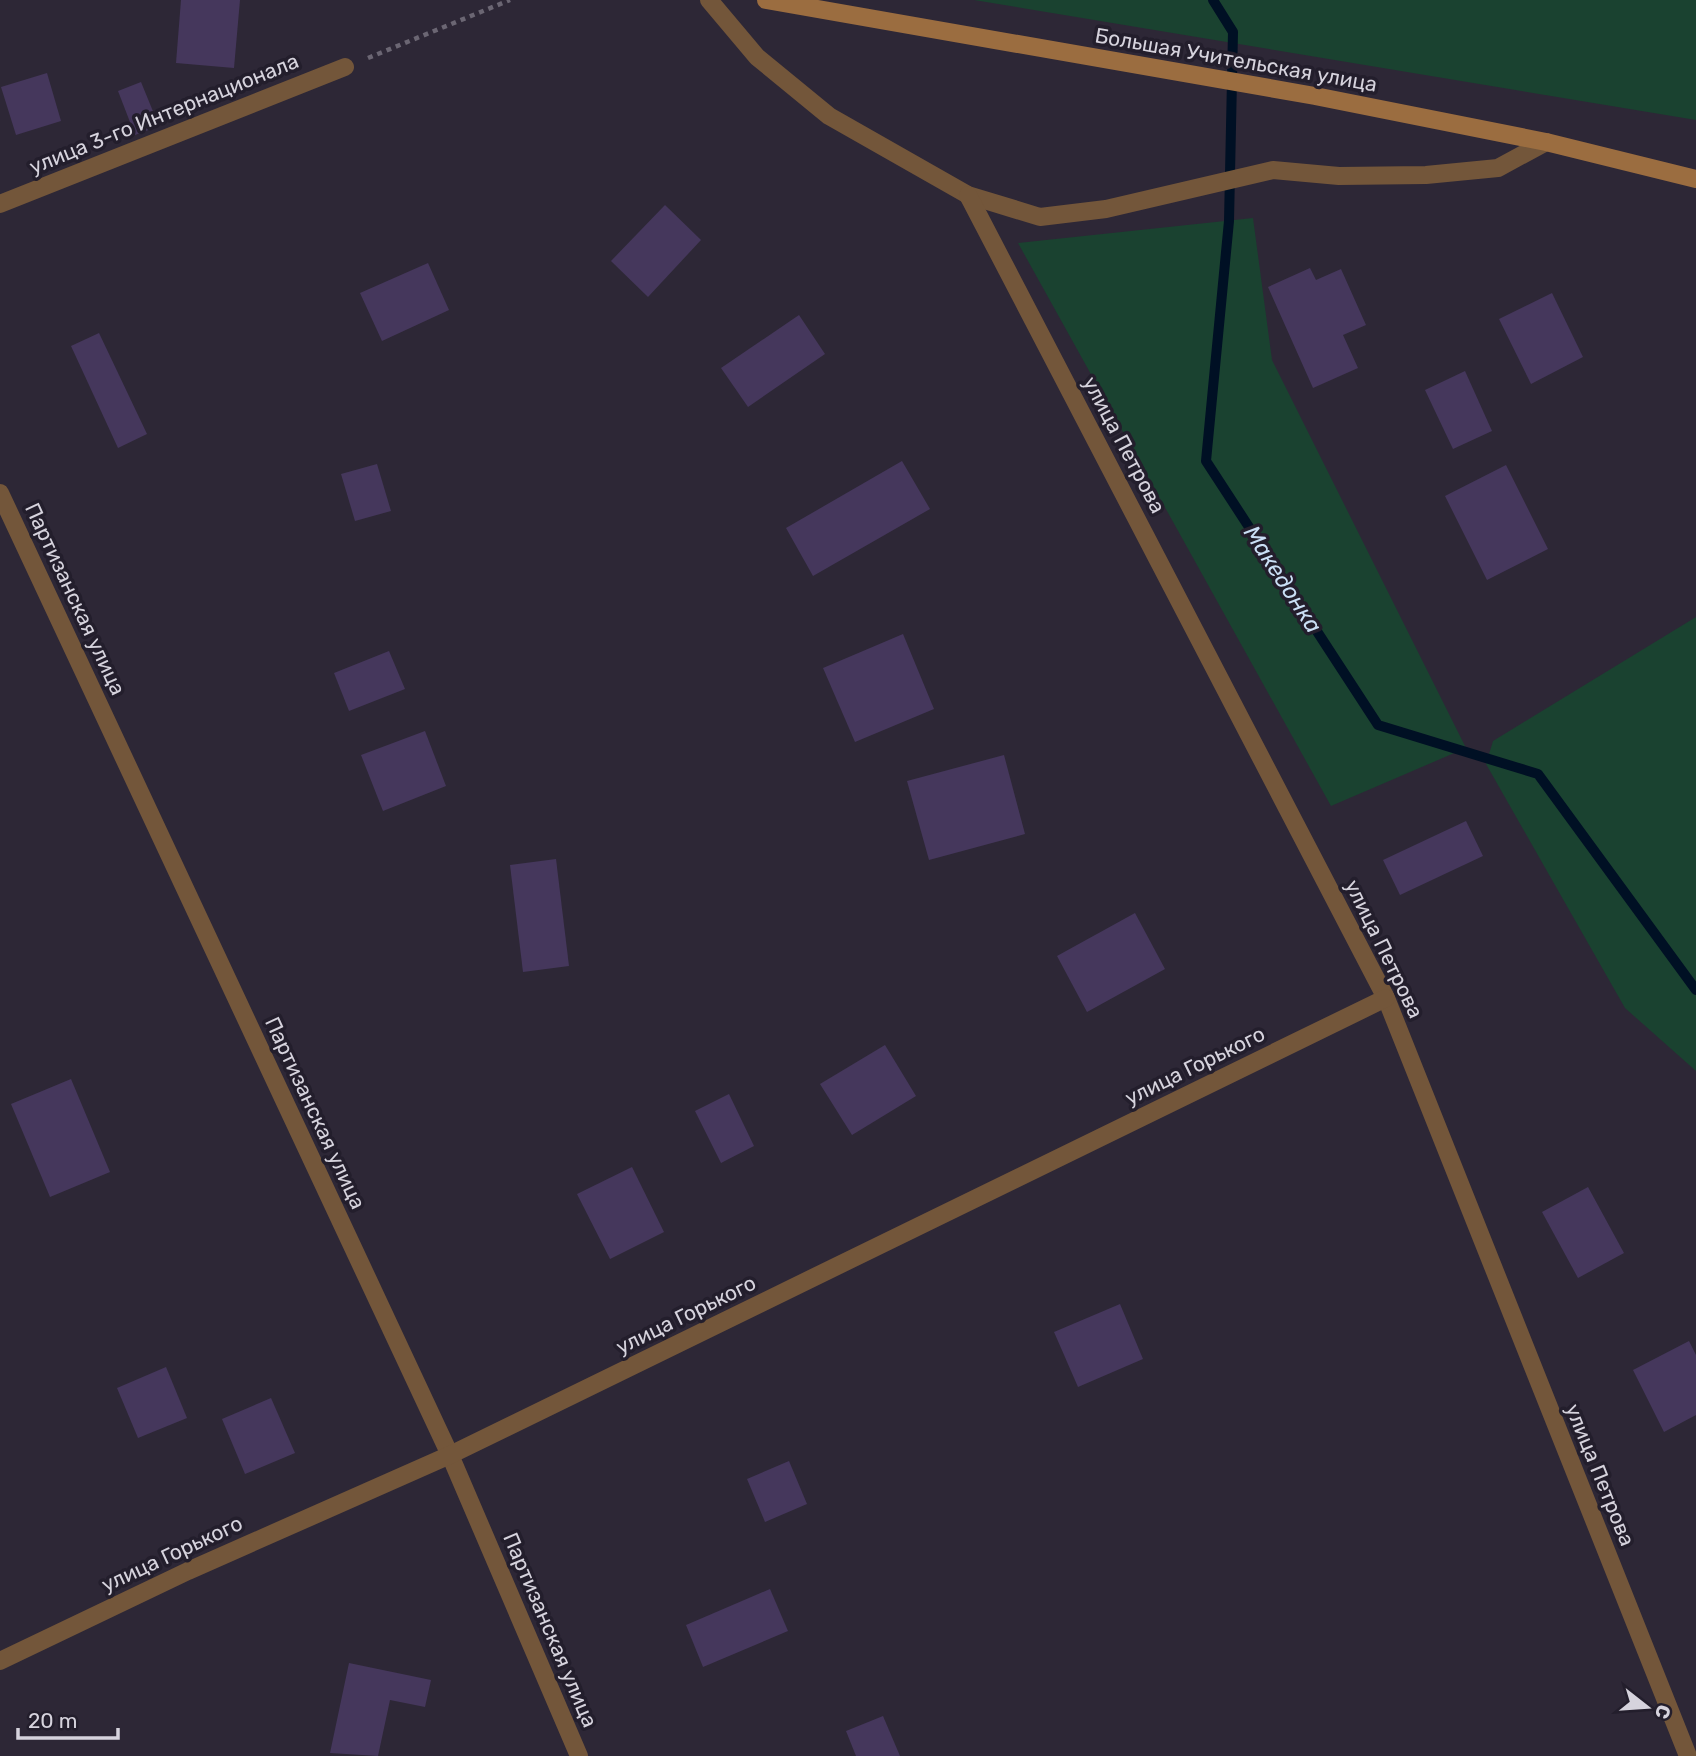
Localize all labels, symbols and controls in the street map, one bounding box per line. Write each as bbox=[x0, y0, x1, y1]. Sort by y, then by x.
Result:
street label: Большая Учительская улица bbox=[1093, 22, 1379, 97]
street label: улица 3-го Интернационала bbox=[26, 48, 302, 179]
street label: улица Петрова bbox=[1078, 372, 1171, 517]
street label: Партизанская улица bbox=[20, 499, 131, 699]
water label: Македонка bbox=[1238, 520, 1328, 638]
street label: улица Петрова bbox=[1340, 875, 1429, 1022]
street label: Партизанская улица bbox=[260, 1013, 371, 1213]
street label: улица Горького bbox=[1121, 1021, 1269, 1110]
street label: улица Горького bbox=[612, 1270, 760, 1359]
street label: улица Петрова bbox=[1561, 1400, 1640, 1549]
street label: улица Горького bbox=[97, 1510, 246, 1597]
street label: Партизанская улица bbox=[498, 1529, 603, 1731]
north arrow bbox=[1612, 1672, 1682, 1742]
scale bar bbox=[18, 1696, 117, 1740]
text: С bbox=[1650, 1702, 1676, 1722]
text: 20 m bbox=[28, 1708, 77, 1733]

